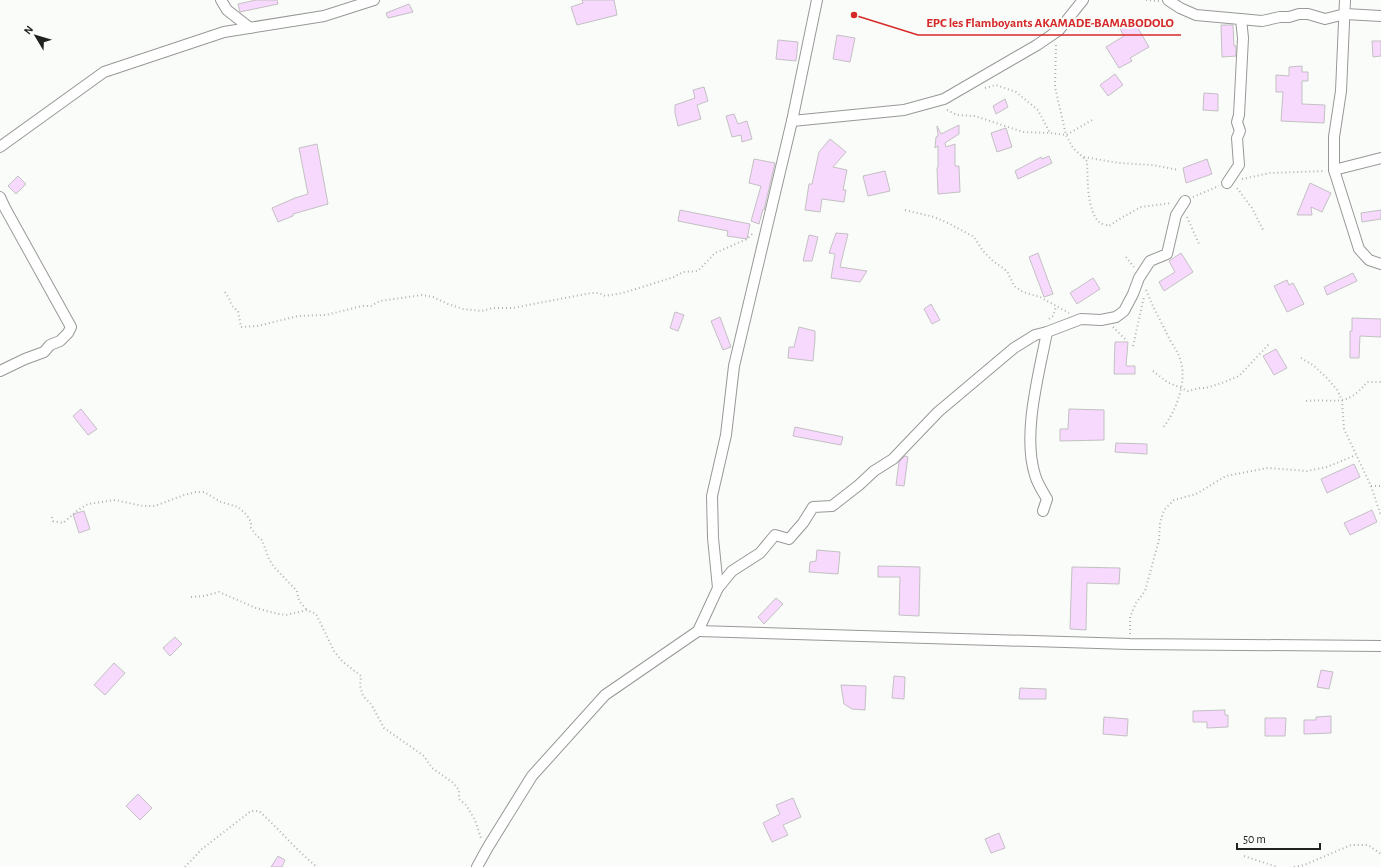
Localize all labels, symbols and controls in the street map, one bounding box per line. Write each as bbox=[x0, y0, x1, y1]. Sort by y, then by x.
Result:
callout: EPC les Flamboyants AKAMADE-BAMABODOLO bbox=[918, 10, 1181, 35]
north arrow bbox=[16, 16, 56, 56]
text: EPC les Flamboyants AKAMADE-BAMABODOLO bbox=[926, 17, 1174, 30]
text: N bbox=[22, 24, 35, 37]
scale bar bbox=[1237, 825, 1320, 851]
text: 50 m bbox=[1243, 833, 1266, 845]

